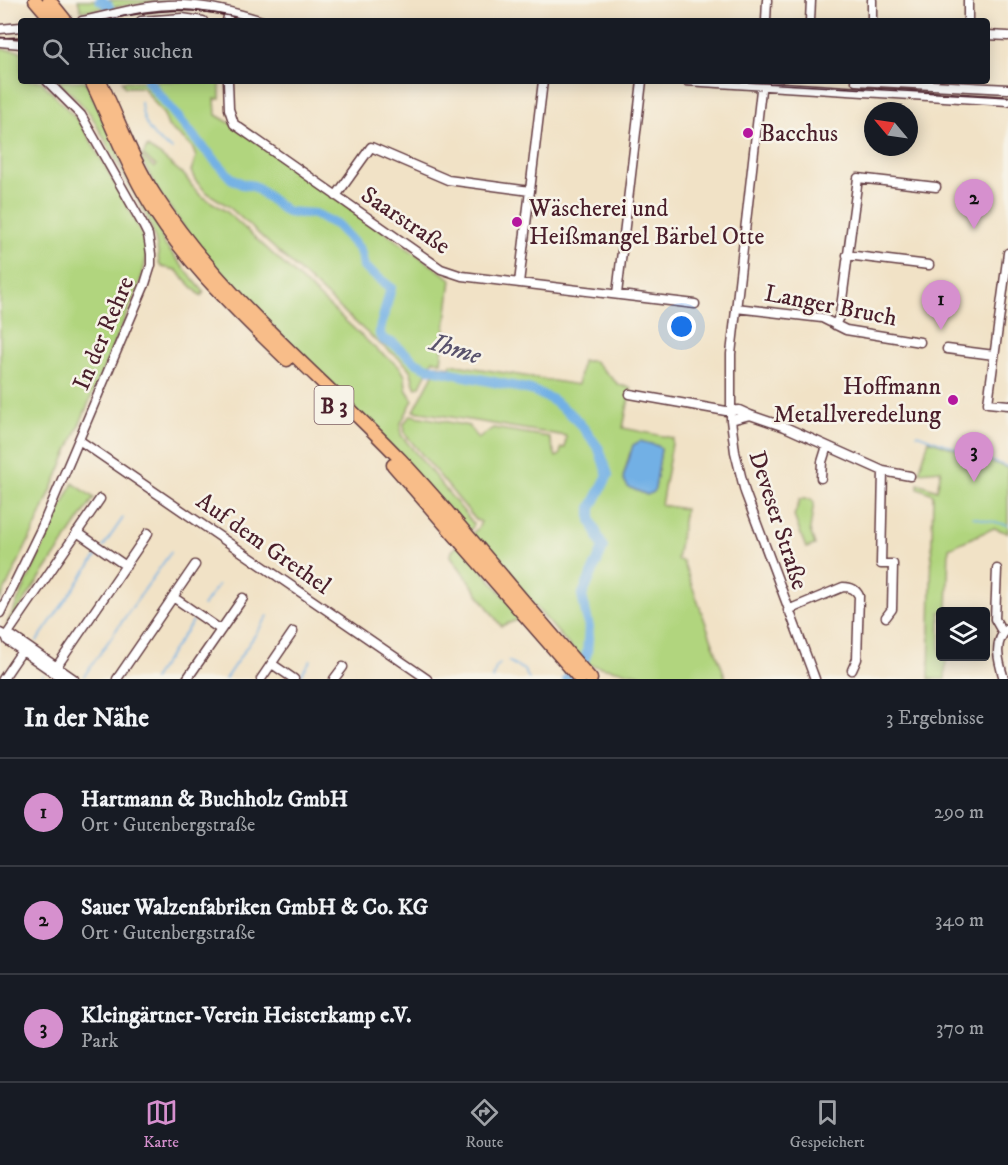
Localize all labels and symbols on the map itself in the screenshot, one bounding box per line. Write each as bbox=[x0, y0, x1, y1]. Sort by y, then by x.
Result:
north arrow bbox=[864, 102, 918, 156]
place label: Bacchus bbox=[760, 119, 838, 149]
marker: Bacchus bbox=[741, 126, 755, 140]
street label: Saarstraße bbox=[355, 180, 456, 262]
pin: 2 bbox=[954, 180, 994, 229]
place label: Wäscherei und Heißmangel Bärbel Otte bbox=[528, 194, 764, 252]
marker: Wäscherei und Heißmangel Bärbel Otte bbox=[510, 215, 524, 229]
street label: In der Rehre bbox=[67, 272, 141, 395]
street label: Langer Bruch bbox=[762, 278, 900, 334]
pin: 1 bbox=[922, 280, 960, 330]
your location bbox=[667, 312, 696, 341]
water label: Ihme bbox=[424, 326, 486, 373]
place label: Hoffmann Metallveredelung bbox=[773, 372, 941, 430]
road number: B 3 bbox=[314, 386, 354, 424]
marker: Hoffmann Metallveredelung bbox=[946, 393, 960, 407]
pin: 3 bbox=[954, 432, 994, 482]
street label: Deveser Straße bbox=[742, 447, 815, 594]
street label: Auf dem Grethel bbox=[190, 486, 337, 602]

